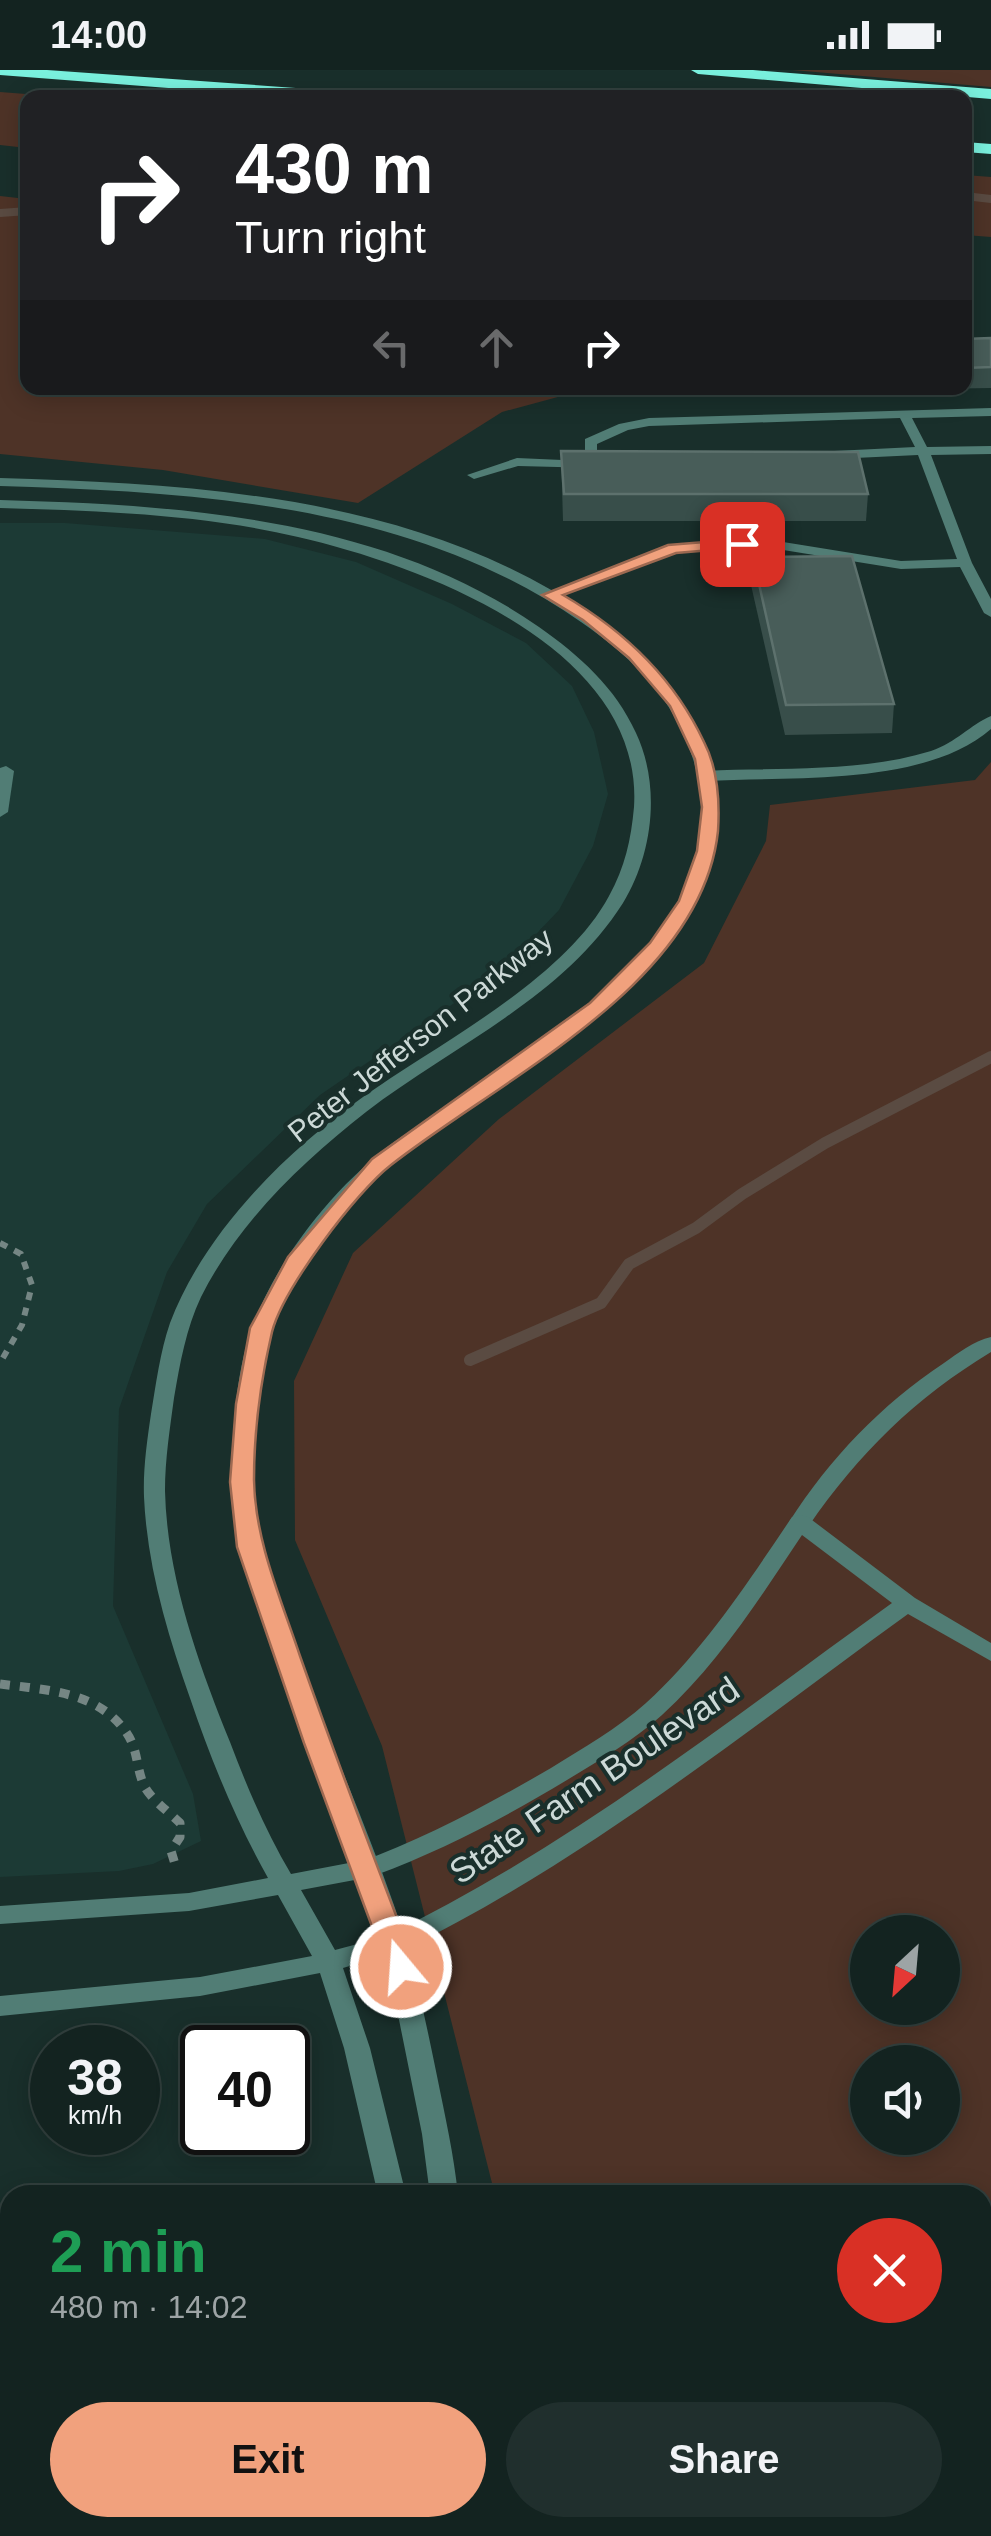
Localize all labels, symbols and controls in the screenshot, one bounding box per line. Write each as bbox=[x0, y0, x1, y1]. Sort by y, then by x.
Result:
text: 14:00 bbox=[50, 14, 147, 56]
icon: right bbox=[70, 130, 200, 260]
text: 430 m bbox=[235, 130, 433, 208]
text: Turn right bbox=[235, 212, 426, 263]
icon: left bbox=[364, 320, 419, 375]
icon: ahead bbox=[469, 320, 524, 375]
icon: right bbox=[574, 320, 629, 375]
pin bbox=[700, 502, 785, 587]
icon: arrive bbox=[715, 517, 770, 572]
street label: Peter Jefferson Parkway bbox=[281, 922, 559, 1148]
street label: State Farm Boulevard bbox=[442, 1669, 746, 1891]
position arrow bbox=[349, 1915, 453, 2019]
north arrow bbox=[850, 1915, 960, 2025]
map controls bbox=[850, 1915, 960, 2155]
speed limit sign: 40 bbox=[180, 2025, 310, 2155]
button: sound bbox=[850, 2045, 960, 2155]
text: 38 bbox=[67, 2050, 123, 2106]
text: km/h bbox=[68, 2101, 122, 2129]
text: 2 min bbox=[50, 2218, 207, 2285]
button: close bbox=[837, 2218, 942, 2323]
text: 480 m · 14:02 bbox=[50, 2289, 247, 2325]
button: Exit bbox=[50, 2402, 486, 2517]
button: Share bbox=[506, 2402, 942, 2517]

